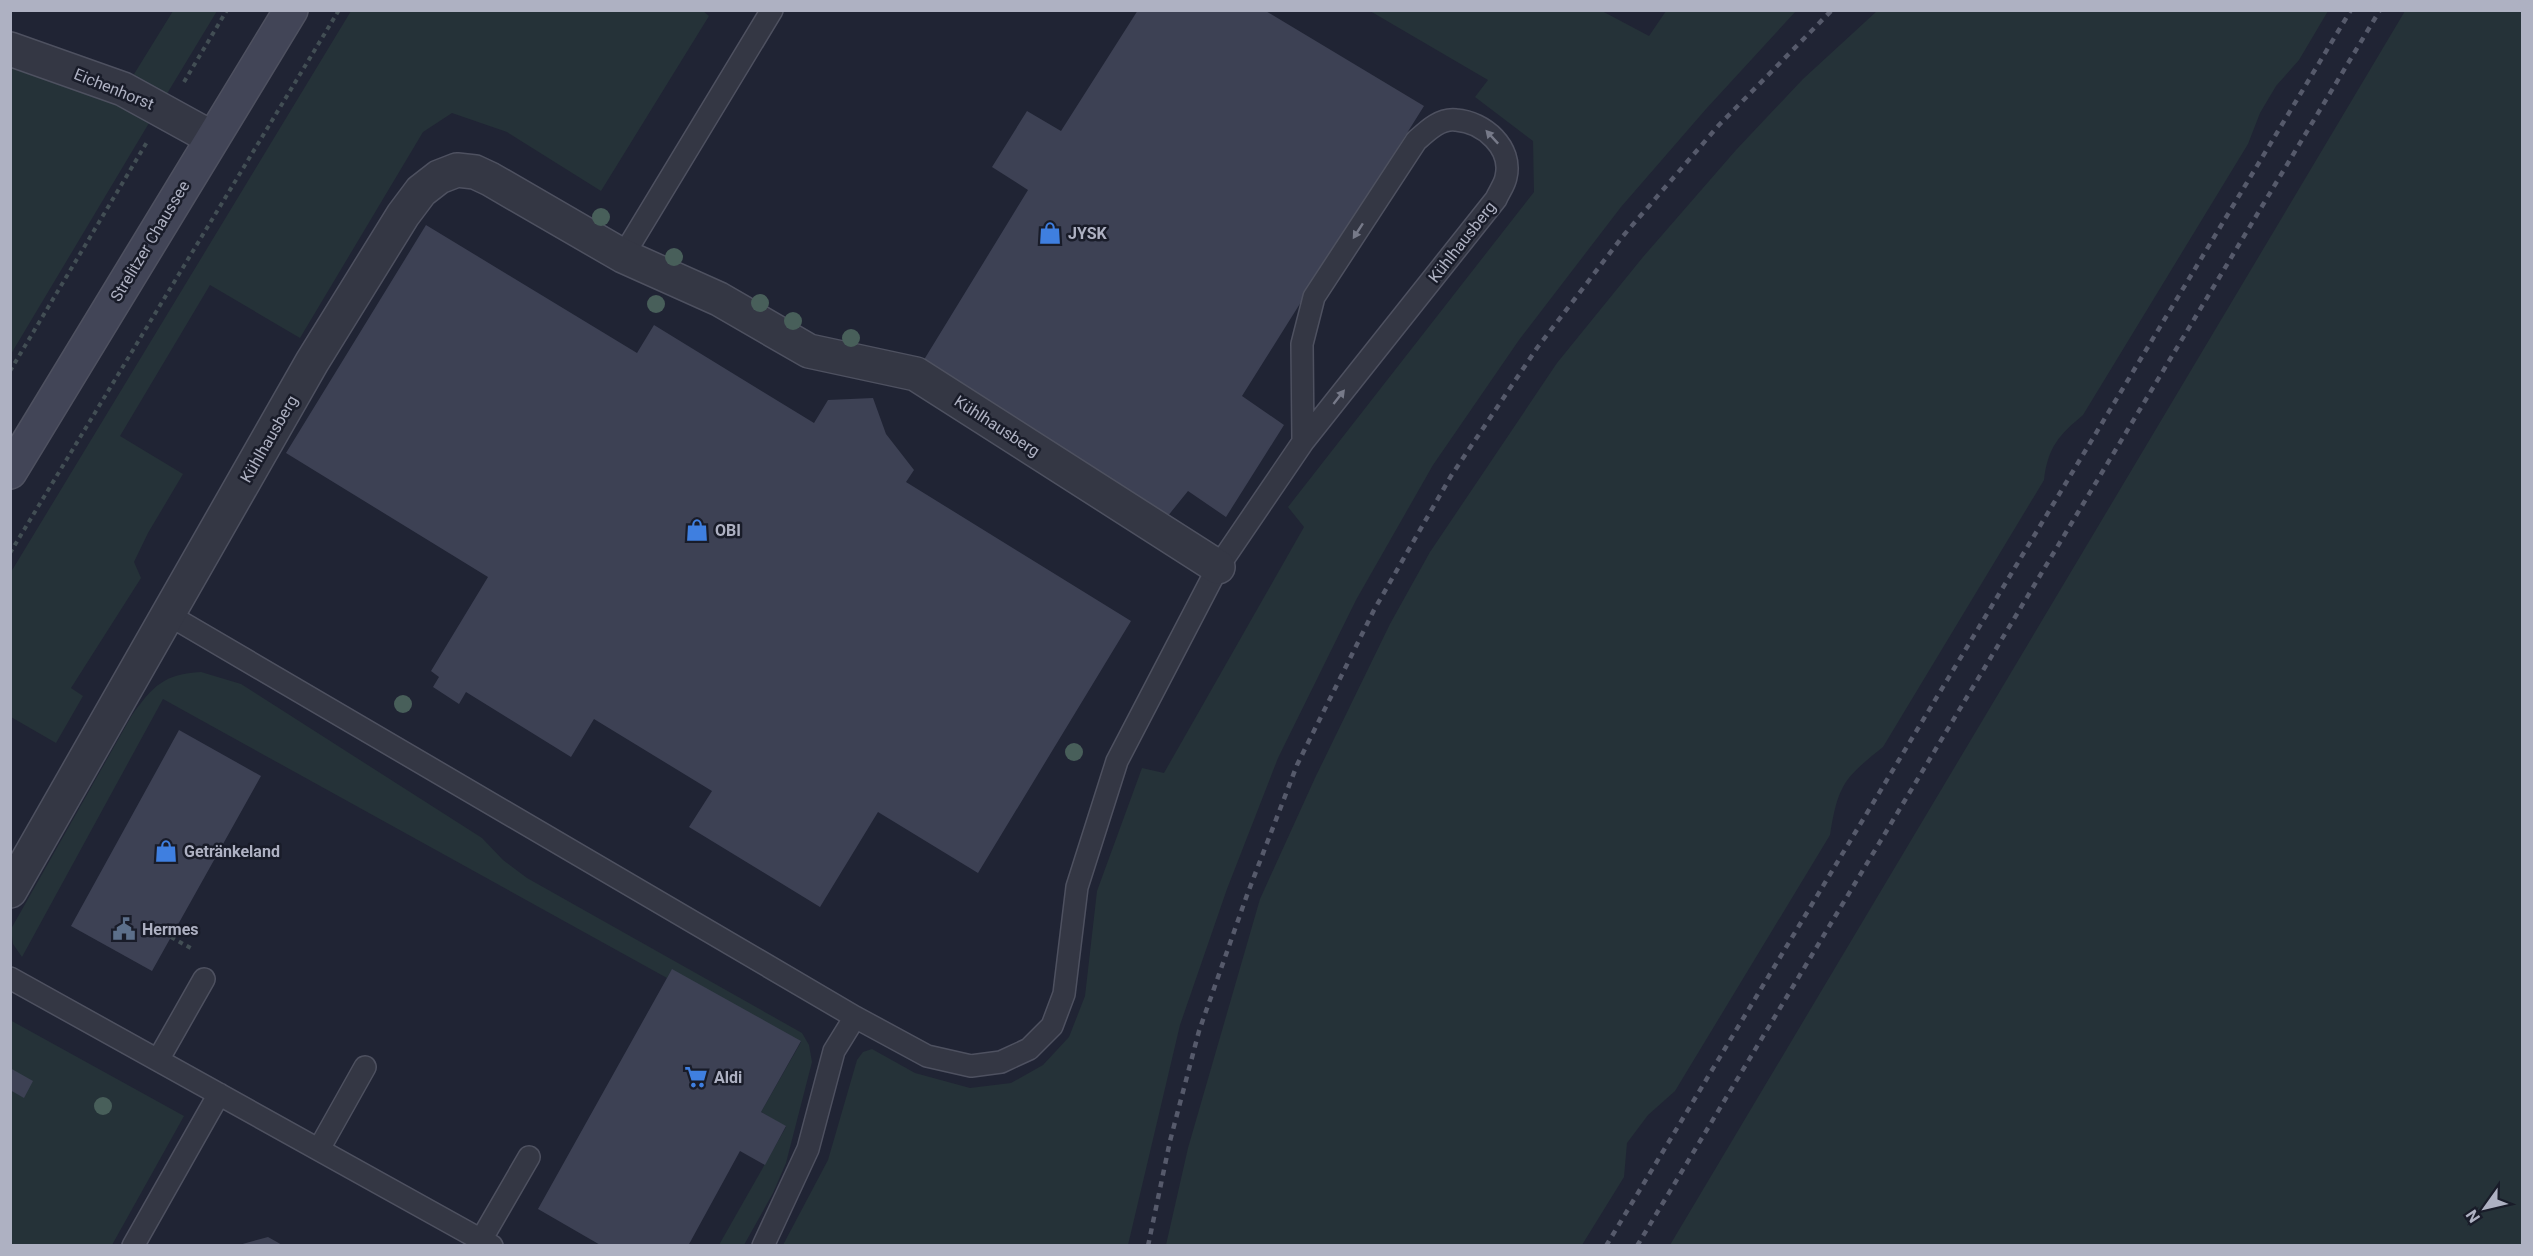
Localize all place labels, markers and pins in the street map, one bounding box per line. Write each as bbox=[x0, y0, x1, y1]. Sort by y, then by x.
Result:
shop icon: JYSK bbox=[1037, 220, 1063, 246]
place label: JYSK bbox=[1068, 224, 1108, 243]
shop icon: OBI bbox=[684, 517, 710, 543]
place label: OBI bbox=[715, 521, 741, 540]
shop icon: Getränkeland bbox=[153, 838, 179, 864]
place label: Getränkeland bbox=[184, 842, 280, 861]
public building icon: Hermes bbox=[111, 916, 137, 942]
place label: Hermes bbox=[142, 920, 199, 939]
supermarket icon: Aldi bbox=[683, 1064, 709, 1090]
place label: Aldi bbox=[714, 1068, 742, 1087]

